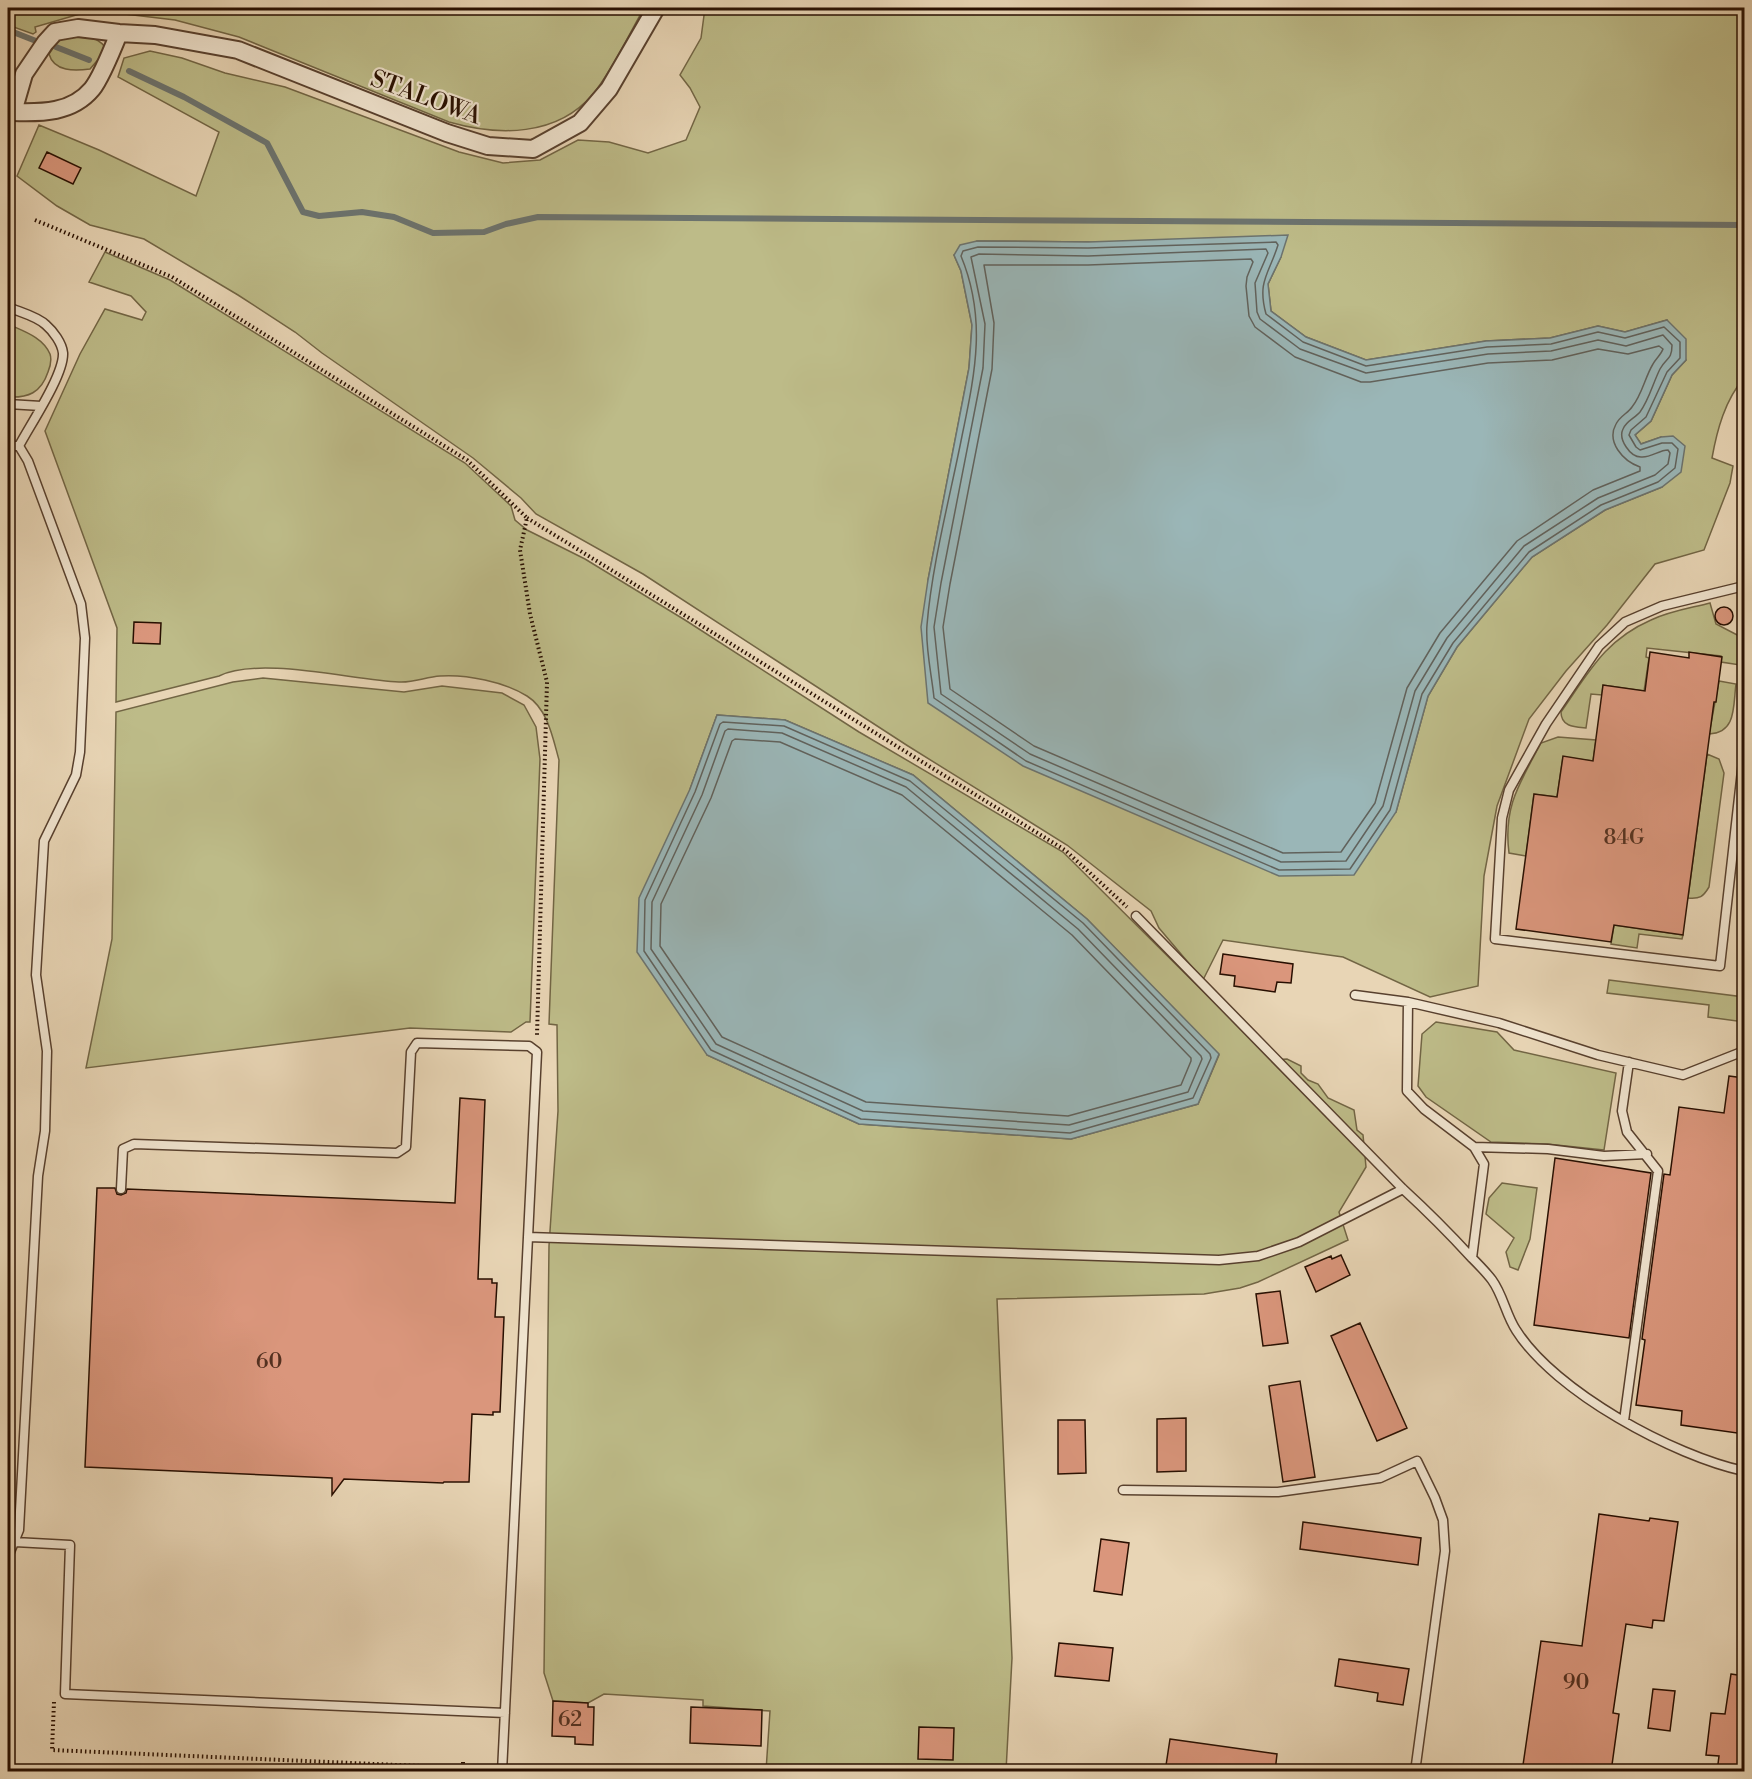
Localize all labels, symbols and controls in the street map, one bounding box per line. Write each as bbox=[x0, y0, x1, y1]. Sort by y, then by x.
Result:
street label: STALOWA bbox=[366, 64, 486, 132]
house number: 84G bbox=[1603, 825, 1645, 851]
house number: 60 bbox=[256, 1349, 282, 1375]
house number: 90 bbox=[1563, 1670, 1589, 1696]
house number: 62 bbox=[558, 1707, 582, 1733]

